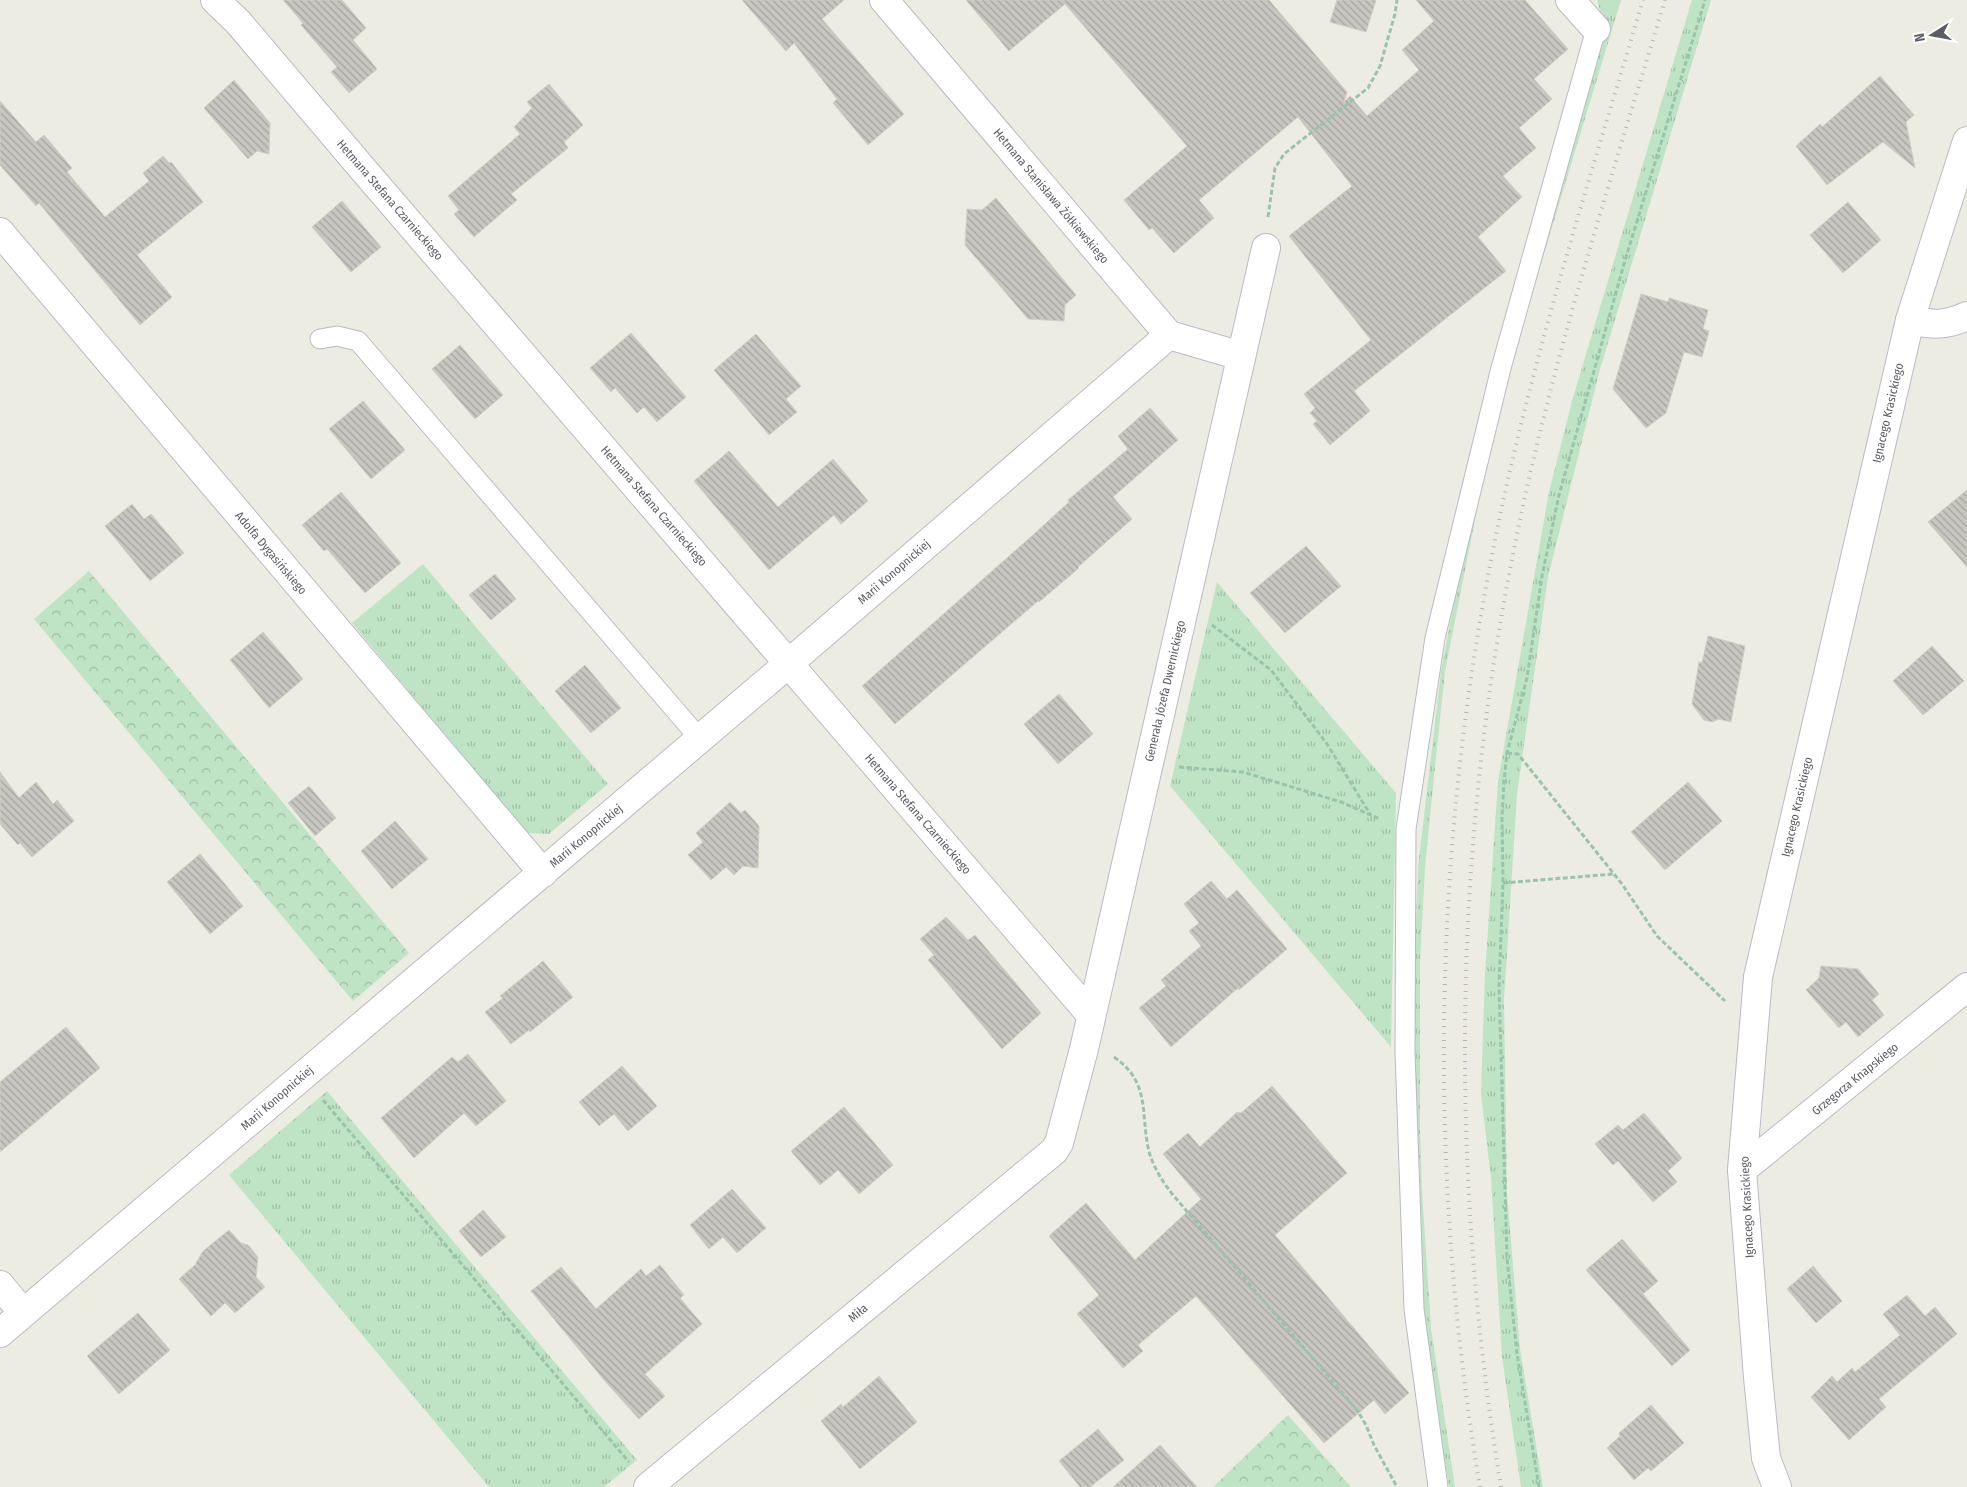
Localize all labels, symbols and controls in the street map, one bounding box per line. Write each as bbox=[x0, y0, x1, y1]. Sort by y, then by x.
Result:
north arrow bbox=[1907, 10, 1957, 60]
text: N bbox=[1911, 32, 1929, 43]
street label: Hetmana Stanisława Żółkiewskiego bbox=[990, 125, 1112, 266]
street label: Hetmana Stefana Czarnieckiego bbox=[334, 137, 446, 263]
street label: Ignacego Krasickiego bbox=[1870, 362, 1906, 464]
street label: Hetmana Stefana Czarnieckiego bbox=[598, 443, 710, 569]
street label: Adolfa Dygasińskiego bbox=[232, 509, 310, 597]
street label: Marii Konopnickiej bbox=[855, 537, 933, 607]
street label: Generała Józefa Dwernickiego bbox=[1142, 619, 1188, 763]
street label: Hetmana Stefana Czarnieckiego bbox=[862, 751, 974, 877]
street label: Ignacego Krasickiego bbox=[1779, 756, 1815, 858]
street label: Marii Konopnickiej bbox=[547, 801, 625, 871]
street label: Grzegorza Knapskiego bbox=[1809, 1040, 1901, 1118]
street label: Marii Konopnickiej bbox=[238, 1063, 316, 1133]
street label: Ignacego Krasickiego bbox=[1737, 1156, 1757, 1258]
street label: Miła bbox=[846, 1301, 871, 1325]

